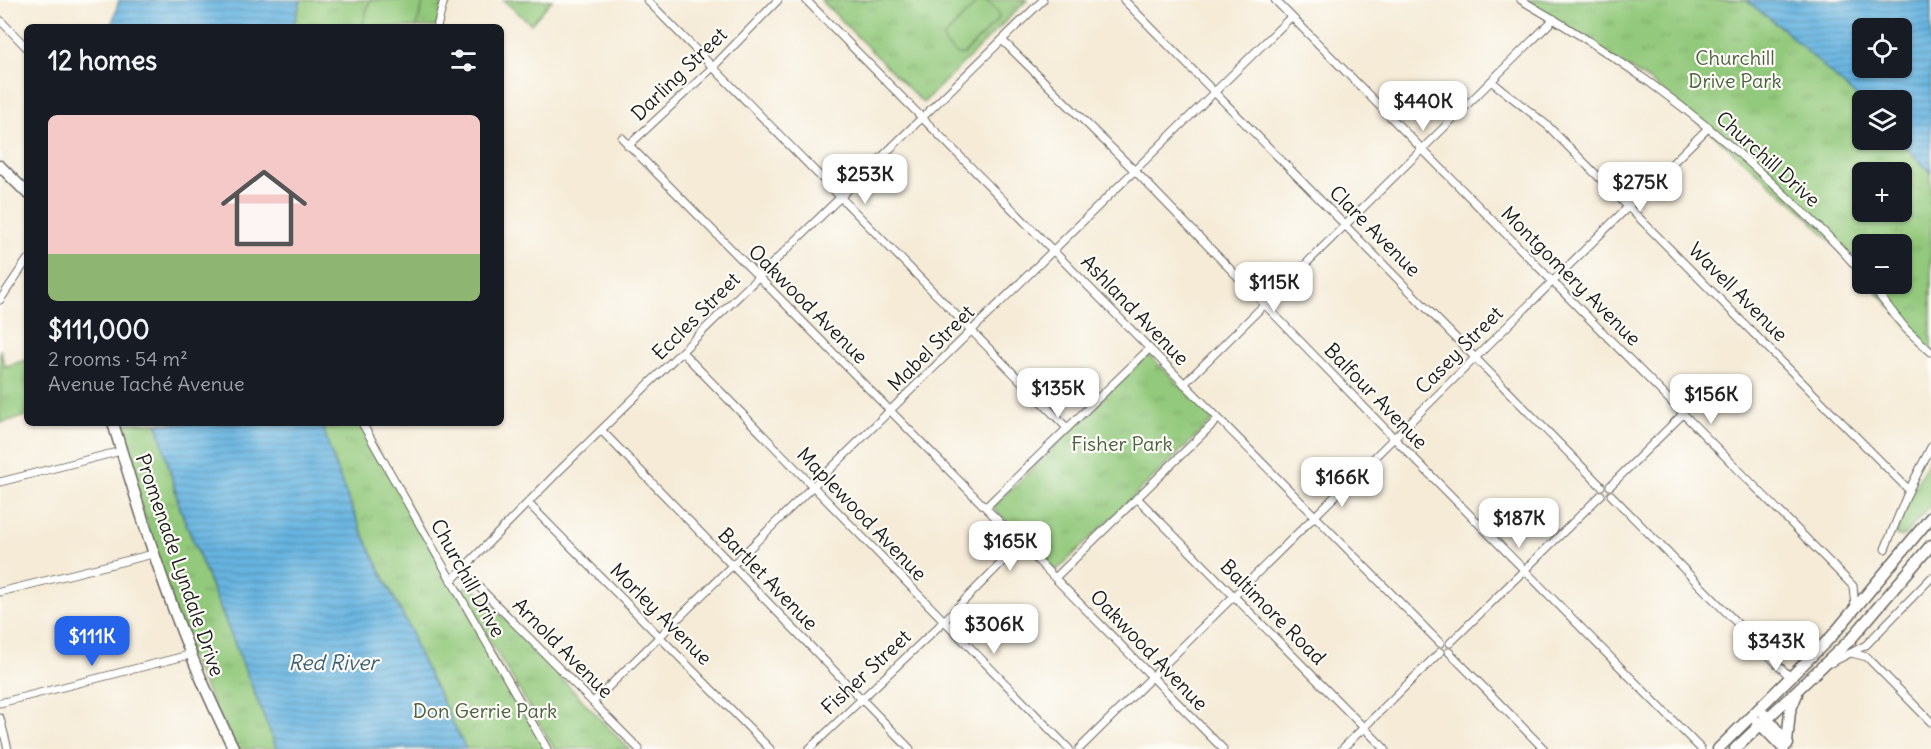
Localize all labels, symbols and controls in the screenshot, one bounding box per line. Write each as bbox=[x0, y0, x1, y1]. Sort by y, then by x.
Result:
map controls bbox=[1852, 18, 1912, 294]
button: locate bbox=[1852, 18, 1912, 78]
street label: Darling Street bbox=[626, 22, 732, 126]
text: 12 homes bbox=[48, 44, 157, 77]
icon: filters bbox=[447, 44, 480, 77]
park label: Churchill Drive Park bbox=[1688, 45, 1782, 93]
pin: $440K bbox=[1381, 81, 1465, 132]
text: $440K bbox=[1393, 88, 1453, 113]
button: layers bbox=[1852, 90, 1912, 150]
street label: Churchill Drive bbox=[1711, 105, 1826, 212]
icon: home bbox=[210, 154, 318, 262]
pin: $253K bbox=[823, 154, 907, 205]
text: $253K bbox=[836, 161, 894, 186]
pin: $275K bbox=[1598, 162, 1682, 213]
button: + bbox=[1852, 162, 1912, 222]
text: $275K bbox=[1612, 169, 1668, 194]
street label: Clare Avenue bbox=[1324, 180, 1426, 282]
street label: Montgomery Avenue bbox=[1496, 201, 1646, 351]
button: − bbox=[1852, 234, 1912, 294]
street label: Wavell Avenue bbox=[1683, 237, 1793, 347]
street label: Oakwood Avenue bbox=[743, 239, 873, 369]
street label: Ashland Avenue bbox=[1076, 249, 1195, 370]
pin: $115K bbox=[1232, 262, 1316, 313]
street label: Eccles Street bbox=[646, 266, 745, 365]
text: $115K bbox=[1249, 269, 1299, 294]
street label: Mabel Street bbox=[882, 299, 979, 396]
street label: Casey Street bbox=[1410, 300, 1508, 399]
text: $111,000 bbox=[48, 313, 150, 346]
street label: Balfour Avenue bbox=[1319, 337, 1433, 454]
text: 2 rooms · 54 m² bbox=[48, 346, 188, 371]
pin: $135K bbox=[1016, 368, 1100, 419]
text: Avenue Taché Avenue bbox=[48, 371, 245, 396]
pin: $156K bbox=[1669, 374, 1753, 425]
text: $135K bbox=[1031, 375, 1085, 400]
text: $156K bbox=[1684, 381, 1738, 406]
park label: Fisher Park bbox=[1071, 431, 1173, 456]
street label: Maplewood Avenue bbox=[792, 442, 932, 586]
street label: Promenade Lyndale Drive bbox=[131, 450, 230, 679]
pin: $166K bbox=[1300, 457, 1384, 508]
text: $166K bbox=[1315, 464, 1369, 489]
pin: $187K bbox=[1477, 498, 1561, 549]
text: $187K bbox=[1493, 505, 1545, 530]
street label: Churchill Drive bbox=[426, 514, 511, 641]
pin: $165K bbox=[968, 521, 1052, 572]
street label: Bartlet Avenue bbox=[713, 522, 824, 635]
text: $165K bbox=[983, 528, 1037, 553]
street label: Baltimore Road bbox=[1215, 554, 1332, 670]
street label: Morley Avenue bbox=[605, 557, 718, 670]
street label: Oakwood Avenue bbox=[1085, 584, 1214, 715]
street label: Arnold Avenue bbox=[508, 592, 619, 703]
pin: $306K bbox=[952, 604, 1036, 655]
text: $306K bbox=[964, 611, 1024, 636]
pin: $111K bbox=[50, 616, 134, 667]
pin: $343K bbox=[1734, 621, 1818, 672]
text: $111K bbox=[69, 623, 115, 648]
street label: Fisher Street bbox=[816, 624, 916, 719]
text: $343K bbox=[1747, 628, 1805, 653]
water label: Red River bbox=[288, 649, 380, 676]
park label: Don Gerrie Park bbox=[413, 698, 557, 723]

